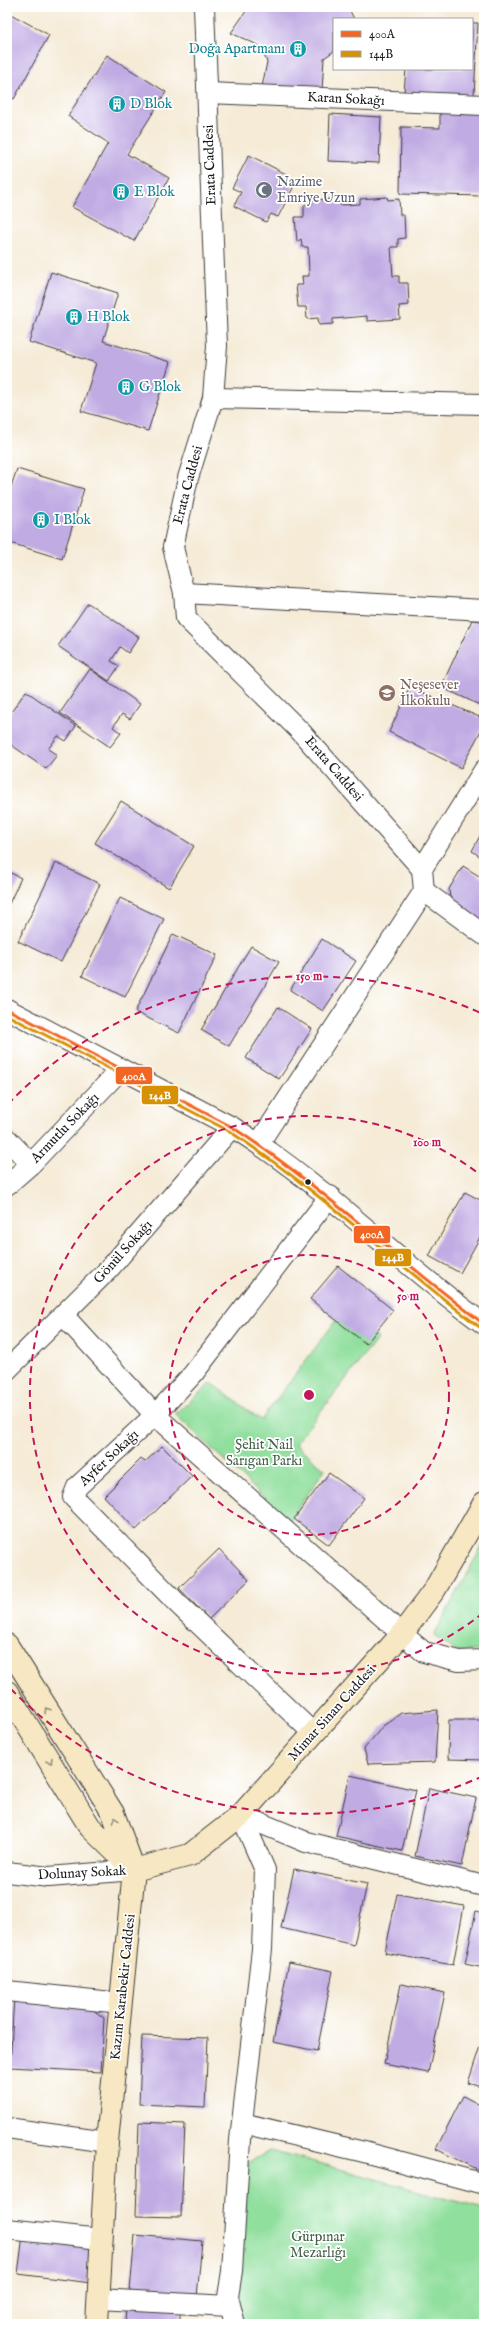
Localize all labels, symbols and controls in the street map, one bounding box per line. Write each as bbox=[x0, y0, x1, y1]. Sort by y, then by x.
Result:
legend bbox=[333, 18, 473, 70]
text: 400A bbox=[369, 27, 396, 42]
building icon: Doğa Apartmanı bbox=[288, 39, 308, 59]
place label: Doğa Apartmanı bbox=[188, 40, 285, 58]
text: 144B bbox=[369, 47, 393, 62]
street label: Karan Sokağı bbox=[307, 88, 385, 110]
building icon: D Blok bbox=[107, 94, 127, 114]
place label: D Blok bbox=[130, 95, 173, 113]
street label: Erata Caddesi bbox=[200, 124, 220, 206]
place label: Nazime Emriye Uzun bbox=[277, 173, 356, 207]
mosque icon: Nazime Emriye Uzun bbox=[254, 180, 274, 200]
building icon: E Blok bbox=[111, 182, 131, 202]
place label: E Blok bbox=[134, 183, 175, 201]
building icon: H Blok bbox=[64, 307, 84, 327]
place label: H Blok bbox=[87, 308, 131, 326]
building icon: G Blok bbox=[116, 377, 136, 397]
place label: G Blok bbox=[139, 378, 182, 396]
street label: Erata Caddesi bbox=[169, 443, 207, 526]
building icon: I Blok bbox=[31, 510, 51, 530]
place label: I Blok bbox=[54, 511, 92, 529]
place label: Neşesever İlkokulu bbox=[400, 676, 459, 710]
school or university icon: Neşesever İlkokulu bbox=[377, 683, 397, 703]
street label: Erata Caddesi bbox=[301, 733, 367, 806]
text: 150 m bbox=[296, 969, 323, 984]
line badge: 400A bbox=[115, 1066, 153, 1085]
text: 400A bbox=[121, 1070, 146, 1084]
line badge: 144B bbox=[141, 1085, 179, 1105]
street label: Armutlu Sokağı bbox=[26, 1089, 103, 1168]
text: 144B bbox=[149, 1089, 172, 1103]
text: 100 m bbox=[413, 1135, 442, 1150]
unlabelled marker bbox=[303, 1177, 313, 1187]
street label: Gönül Sokağı bbox=[90, 1216, 157, 1288]
line badge: 400A bbox=[353, 1225, 391, 1244]
text: 400A bbox=[359, 1228, 384, 1242]
line badge: 144B bbox=[374, 1248, 412, 1267]
text: 144B bbox=[382, 1251, 405, 1265]
text: 50 m bbox=[397, 1289, 420, 1304]
centre of rings bbox=[302, 1388, 316, 1402]
street label: Ayfer Sokağı bbox=[75, 1426, 143, 1491]
park label: Şehit Nail Sarıgan Parkı bbox=[226, 1436, 303, 1470]
street label: Mimar Sinan Caddesi bbox=[284, 1661, 380, 1765]
one-way arrow bbox=[44, 1707, 52, 1714]
one-way arrow bbox=[45, 1757, 53, 1764]
one-way arrow bbox=[112, 1817, 120, 1824]
street label: Dolunay Sokak bbox=[37, 1862, 127, 1884]
street label: Kazım Karabekir Caddesi bbox=[106, 1913, 140, 2061]
park label: Gürpınar Mezarlığı bbox=[290, 2228, 346, 2262]

